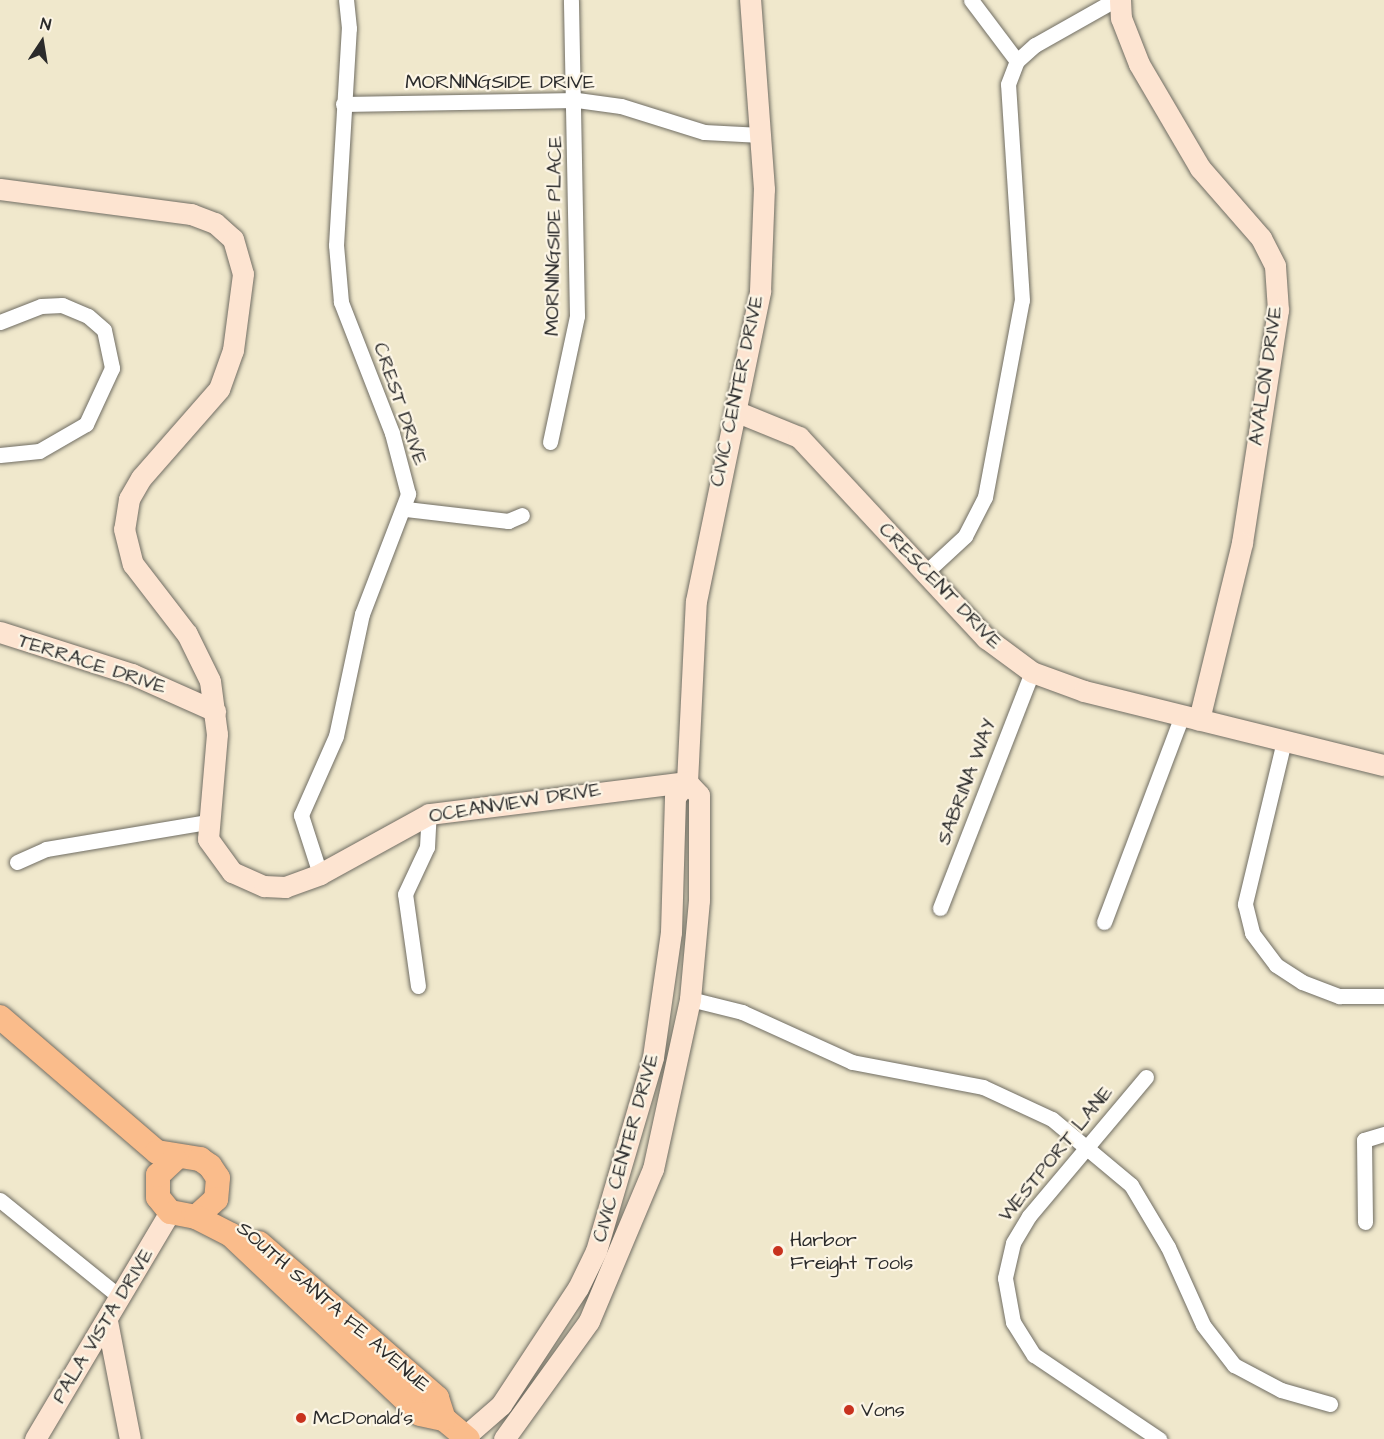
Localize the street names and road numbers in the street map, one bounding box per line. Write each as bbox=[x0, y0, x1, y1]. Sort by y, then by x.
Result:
street label: MORNINGSIDE DRIVE bbox=[405, 70, 595, 94]
street label: MORNINGSIDE PLACE bbox=[540, 136, 568, 336]
street label: CIVIC CENTER DRIVE bbox=[705, 293, 769, 489]
street label: AVALON DRIVE bbox=[1244, 305, 1288, 447]
street label: CREST DRIVE bbox=[368, 339, 432, 469]
street label: CRESCENT DRIVE bbox=[873, 518, 1007, 654]
street label: TERRACE DRIVE bbox=[15, 629, 169, 699]
street label: SABRINA WAY bbox=[932, 716, 1002, 848]
street label: OCEANVIEW DRIVE bbox=[427, 778, 603, 828]
street label: CIVIC CENTER DRIVE bbox=[588, 1051, 664, 1245]
street label: WESTPORT LANE bbox=[994, 1081, 1118, 1227]
street label: SOUTH SANTA FE AVENUE bbox=[232, 1217, 434, 1397]
street label: PALA VISTA DRIVE bbox=[47, 1244, 159, 1408]

